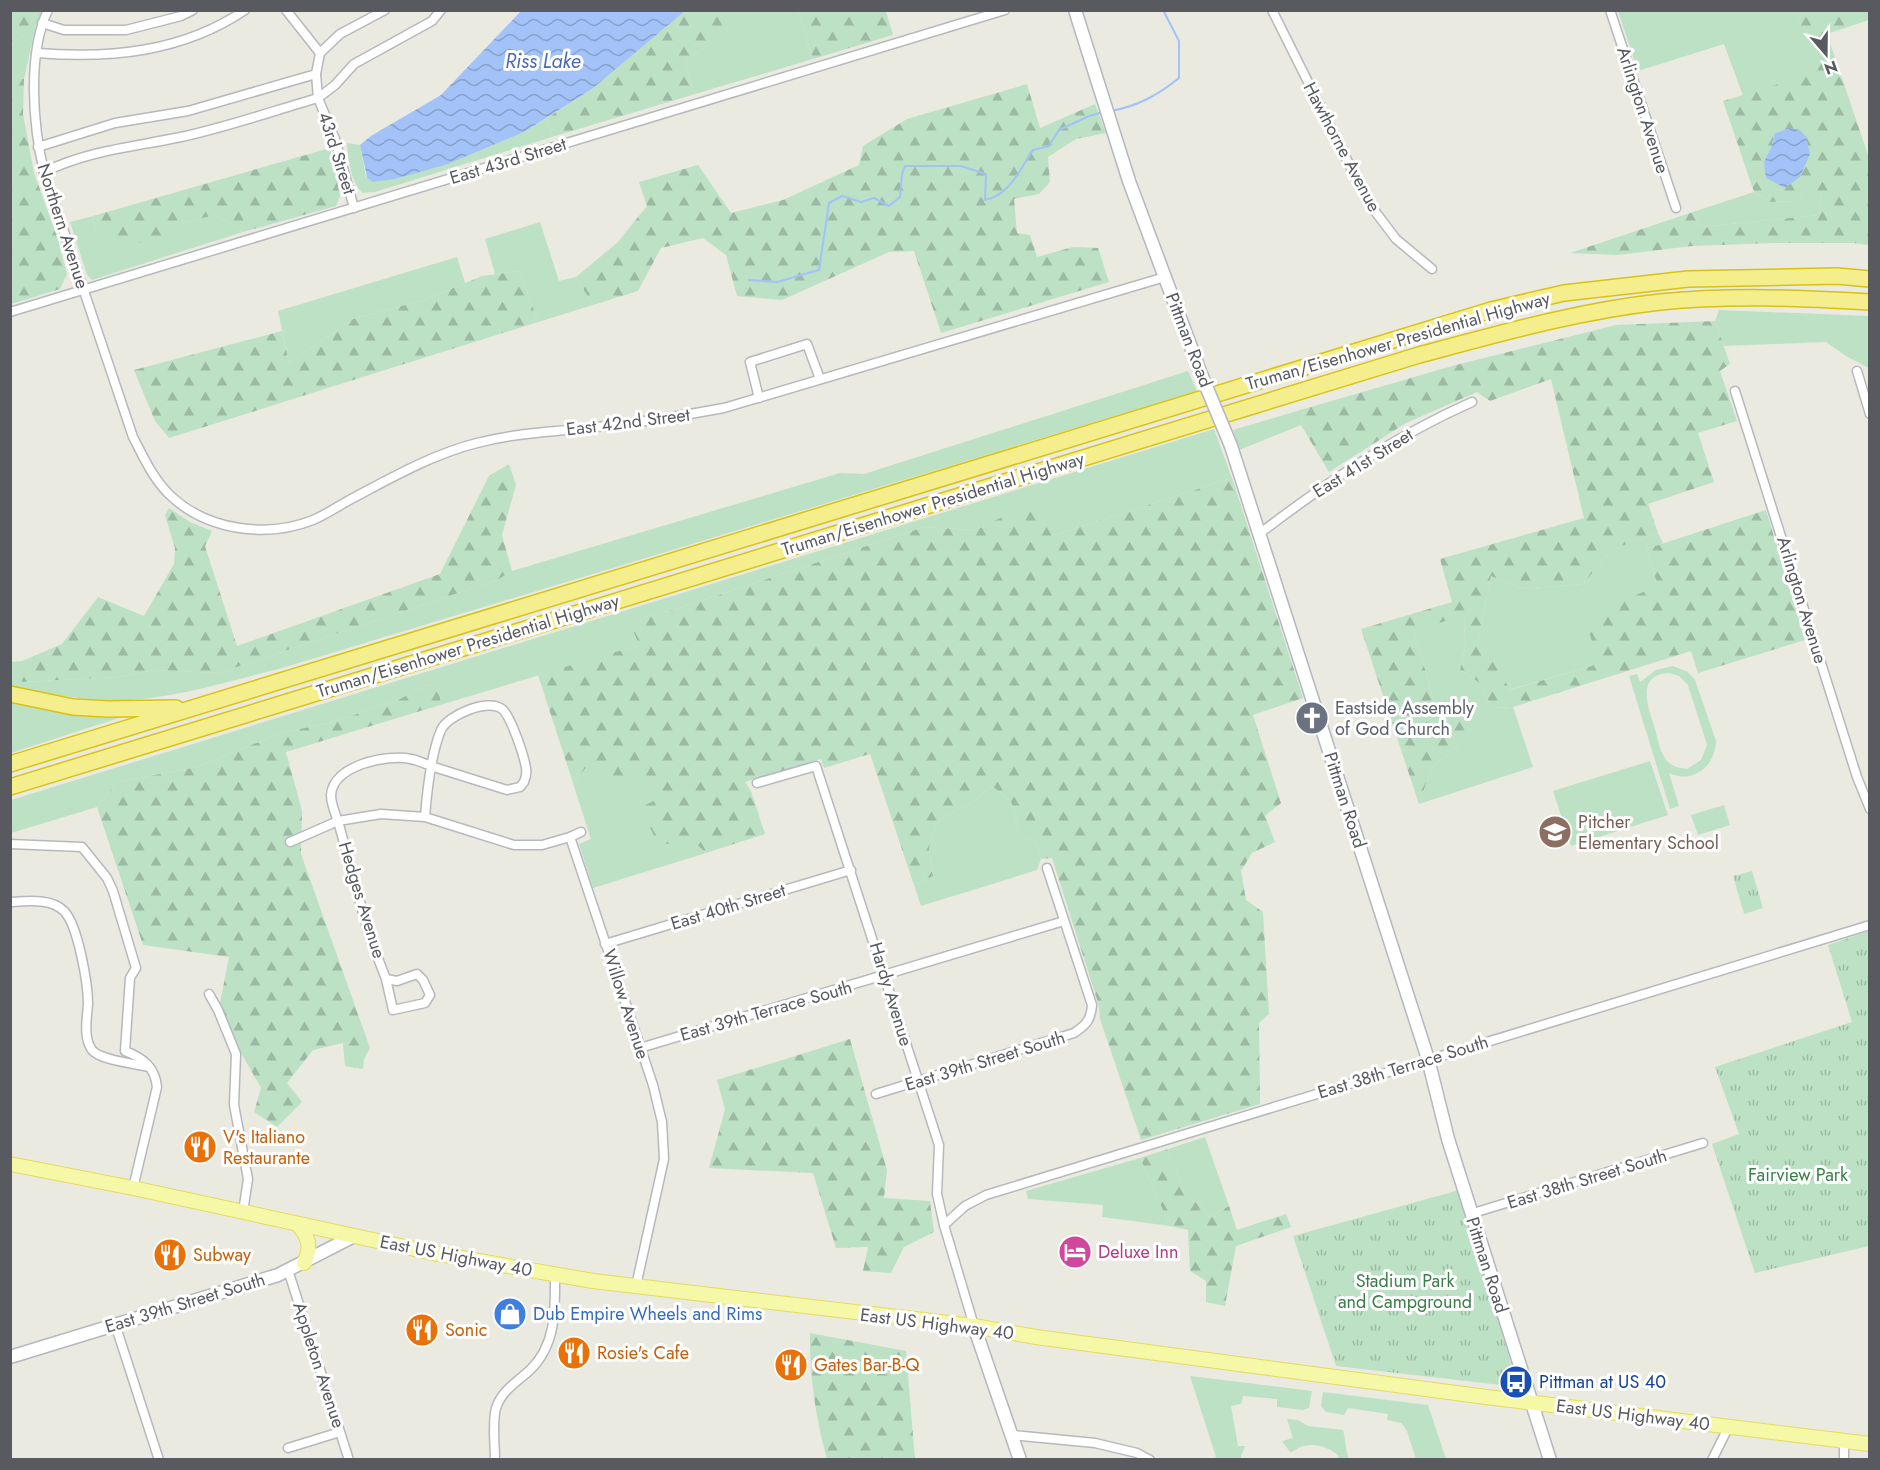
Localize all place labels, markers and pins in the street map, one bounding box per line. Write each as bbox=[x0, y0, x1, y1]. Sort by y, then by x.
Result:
place label: Eastside Assembly of God Church bbox=[1335, 695, 1474, 742]
church icon: Eastside Assembly of God Church bbox=[1294, 700, 1330, 736]
place label: Pitcher Elementary School bbox=[1578, 809, 1719, 856]
school or university icon: Pitcher Elementary School bbox=[1537, 814, 1573, 850]
place label: V's Italiano Restaurante bbox=[223, 1124, 310, 1171]
restaurant icon: V's Italiano Restaurante bbox=[182, 1129, 218, 1165]
hotel icon: Deluxe Inn bbox=[1057, 1234, 1093, 1270]
restaurant icon: Subway bbox=[152, 1237, 188, 1273]
place label: Deluxe Inn bbox=[1098, 1239, 1178, 1265]
place label: Subway bbox=[193, 1242, 251, 1268]
shop icon: Dub Empire Wheels and Rims bbox=[492, 1296, 528, 1332]
place label: Dub Empire Wheels and Rims bbox=[533, 1301, 762, 1327]
restaurant icon: Sonic bbox=[404, 1312, 440, 1348]
place label: Sonic bbox=[445, 1317, 487, 1343]
restaurant icon: Rosie's Cafe bbox=[556, 1335, 592, 1371]
place label: Rosie's Cafe bbox=[597, 1340, 689, 1366]
restaurant icon: Gates Bar-B-Q bbox=[773, 1347, 809, 1383]
place label: Gates Bar-B-Q bbox=[814, 1352, 920, 1378]
bus stop icon: Pittman at US 40 bbox=[1498, 1364, 1534, 1400]
place label: Pittman at US 40 bbox=[1539, 1369, 1666, 1395]

